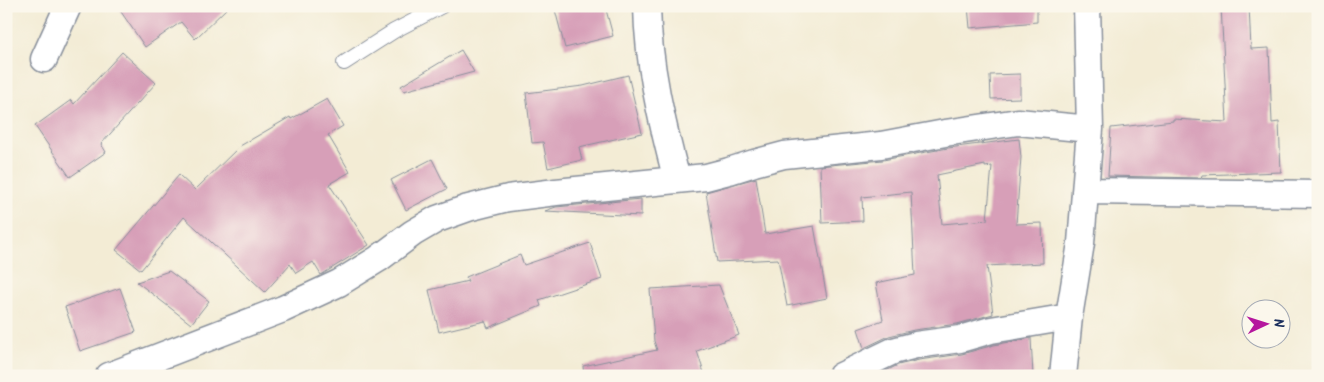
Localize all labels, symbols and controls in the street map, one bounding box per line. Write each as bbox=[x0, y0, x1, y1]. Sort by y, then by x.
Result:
north arrow bbox=[1242, 300, 1292, 350]
text: N bbox=[1267, 318, 1289, 328]

